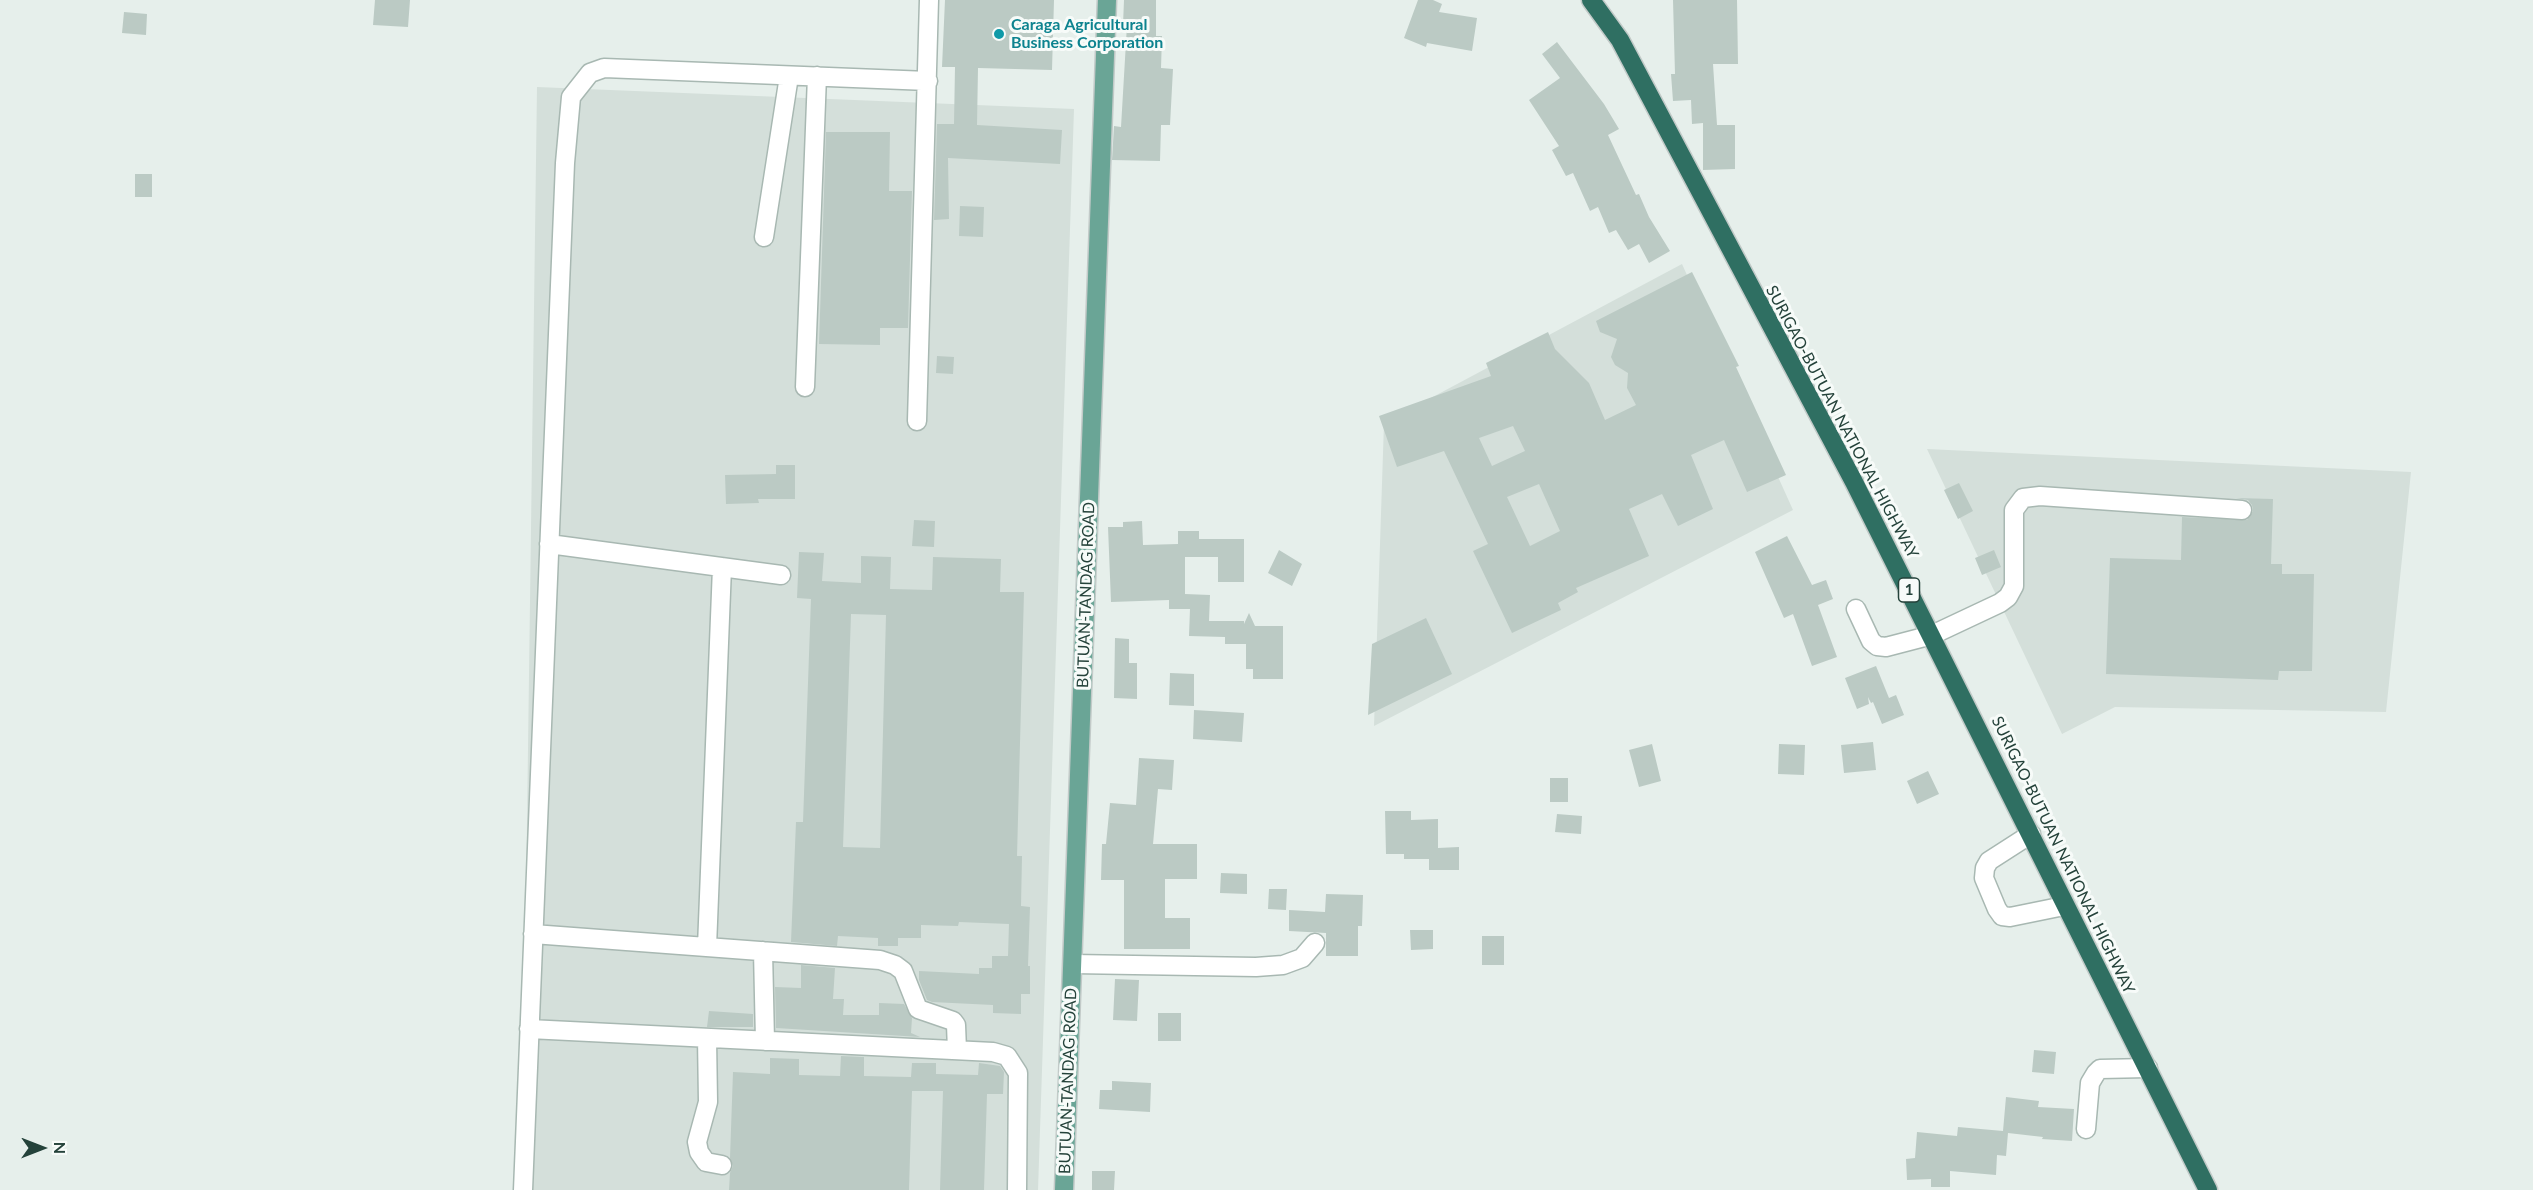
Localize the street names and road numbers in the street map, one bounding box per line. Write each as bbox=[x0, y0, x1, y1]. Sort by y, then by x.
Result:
street label: SURIGAO-BUTUAN NATIONAL HIGHWAY bbox=[1762, 282, 1922, 562]
street label: BUTUAN-TANDAG ROAD bbox=[1073, 502, 1099, 688]
road number: 1 bbox=[1898, 578, 1920, 602]
street label: SURIGAO-BUTUAN NATIONAL HIGHWAY bbox=[1987, 713, 2139, 997]
street label: BUTUAN-TANDAG ROAD bbox=[1055, 988, 1081, 1174]

